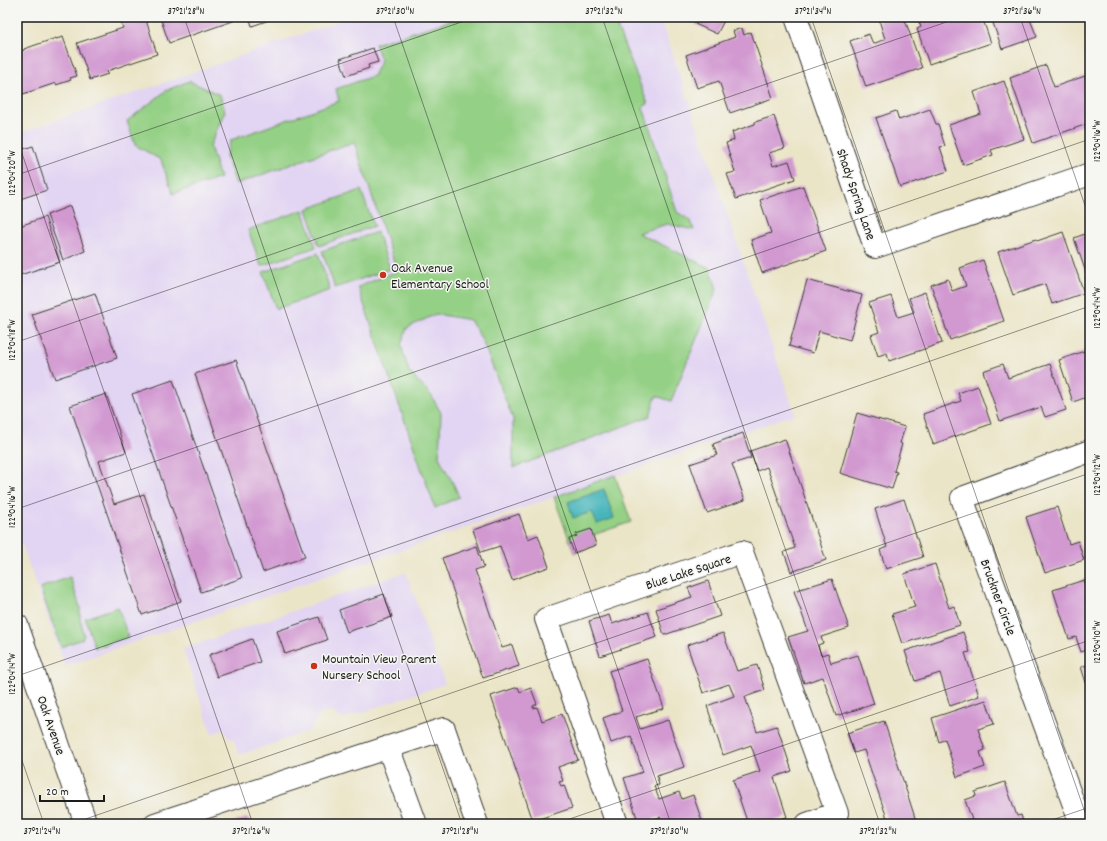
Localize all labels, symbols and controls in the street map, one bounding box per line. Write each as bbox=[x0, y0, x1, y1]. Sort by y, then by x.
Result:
text: 37°21'28"N bbox=[168, 5, 205, 19]
text: 37°21'30"N bbox=[376, 5, 414, 19]
text: 37°21'32"N bbox=[585, 5, 623, 19]
text: 37°21'34"N bbox=[794, 5, 832, 19]
text: 37°21'36"N bbox=[1003, 5, 1041, 19]
text: 122°04'16"W bbox=[1091, 120, 1105, 162]
street label: Shady Spring Lane bbox=[830, 146, 880, 243]
text: 122°04'20"W bbox=[6, 150, 20, 195]
place label: Oak Avenue Elementary School bbox=[391, 259, 490, 295]
marker: Oak Avenue Elementary School bbox=[378, 270, 388, 280]
text: 122°04'14"W bbox=[1091, 287, 1105, 329]
text: 122°04'18"W bbox=[6, 319, 20, 361]
text: 122°04'12"W bbox=[1091, 454, 1105, 496]
text: 122°04'16"W bbox=[6, 486, 20, 528]
street label: Blue Lake Square bbox=[643, 550, 734, 596]
street label: Bruckner Circle bbox=[974, 557, 1020, 639]
text: 122°04'10"W bbox=[1091, 620, 1105, 663]
place label: Mountain View Parent Nursery School bbox=[322, 650, 437, 686]
text: 122°04'14"W bbox=[6, 653, 20, 695]
marker: Mountain View Parent Nursery School bbox=[309, 661, 319, 671]
street label: Oak Avenue bbox=[31, 693, 70, 758]
scale bar bbox=[40, 777, 104, 803]
text: 20 m bbox=[46, 784, 69, 801]
text: 37°21'24"N bbox=[23, 825, 61, 839]
text: 37°21'26"N bbox=[232, 825, 270, 839]
text: 37°21'28"N bbox=[442, 825, 479, 839]
text: 37°21'30"N bbox=[650, 825, 688, 839]
text: 37°21'32"N bbox=[859, 825, 897, 839]

